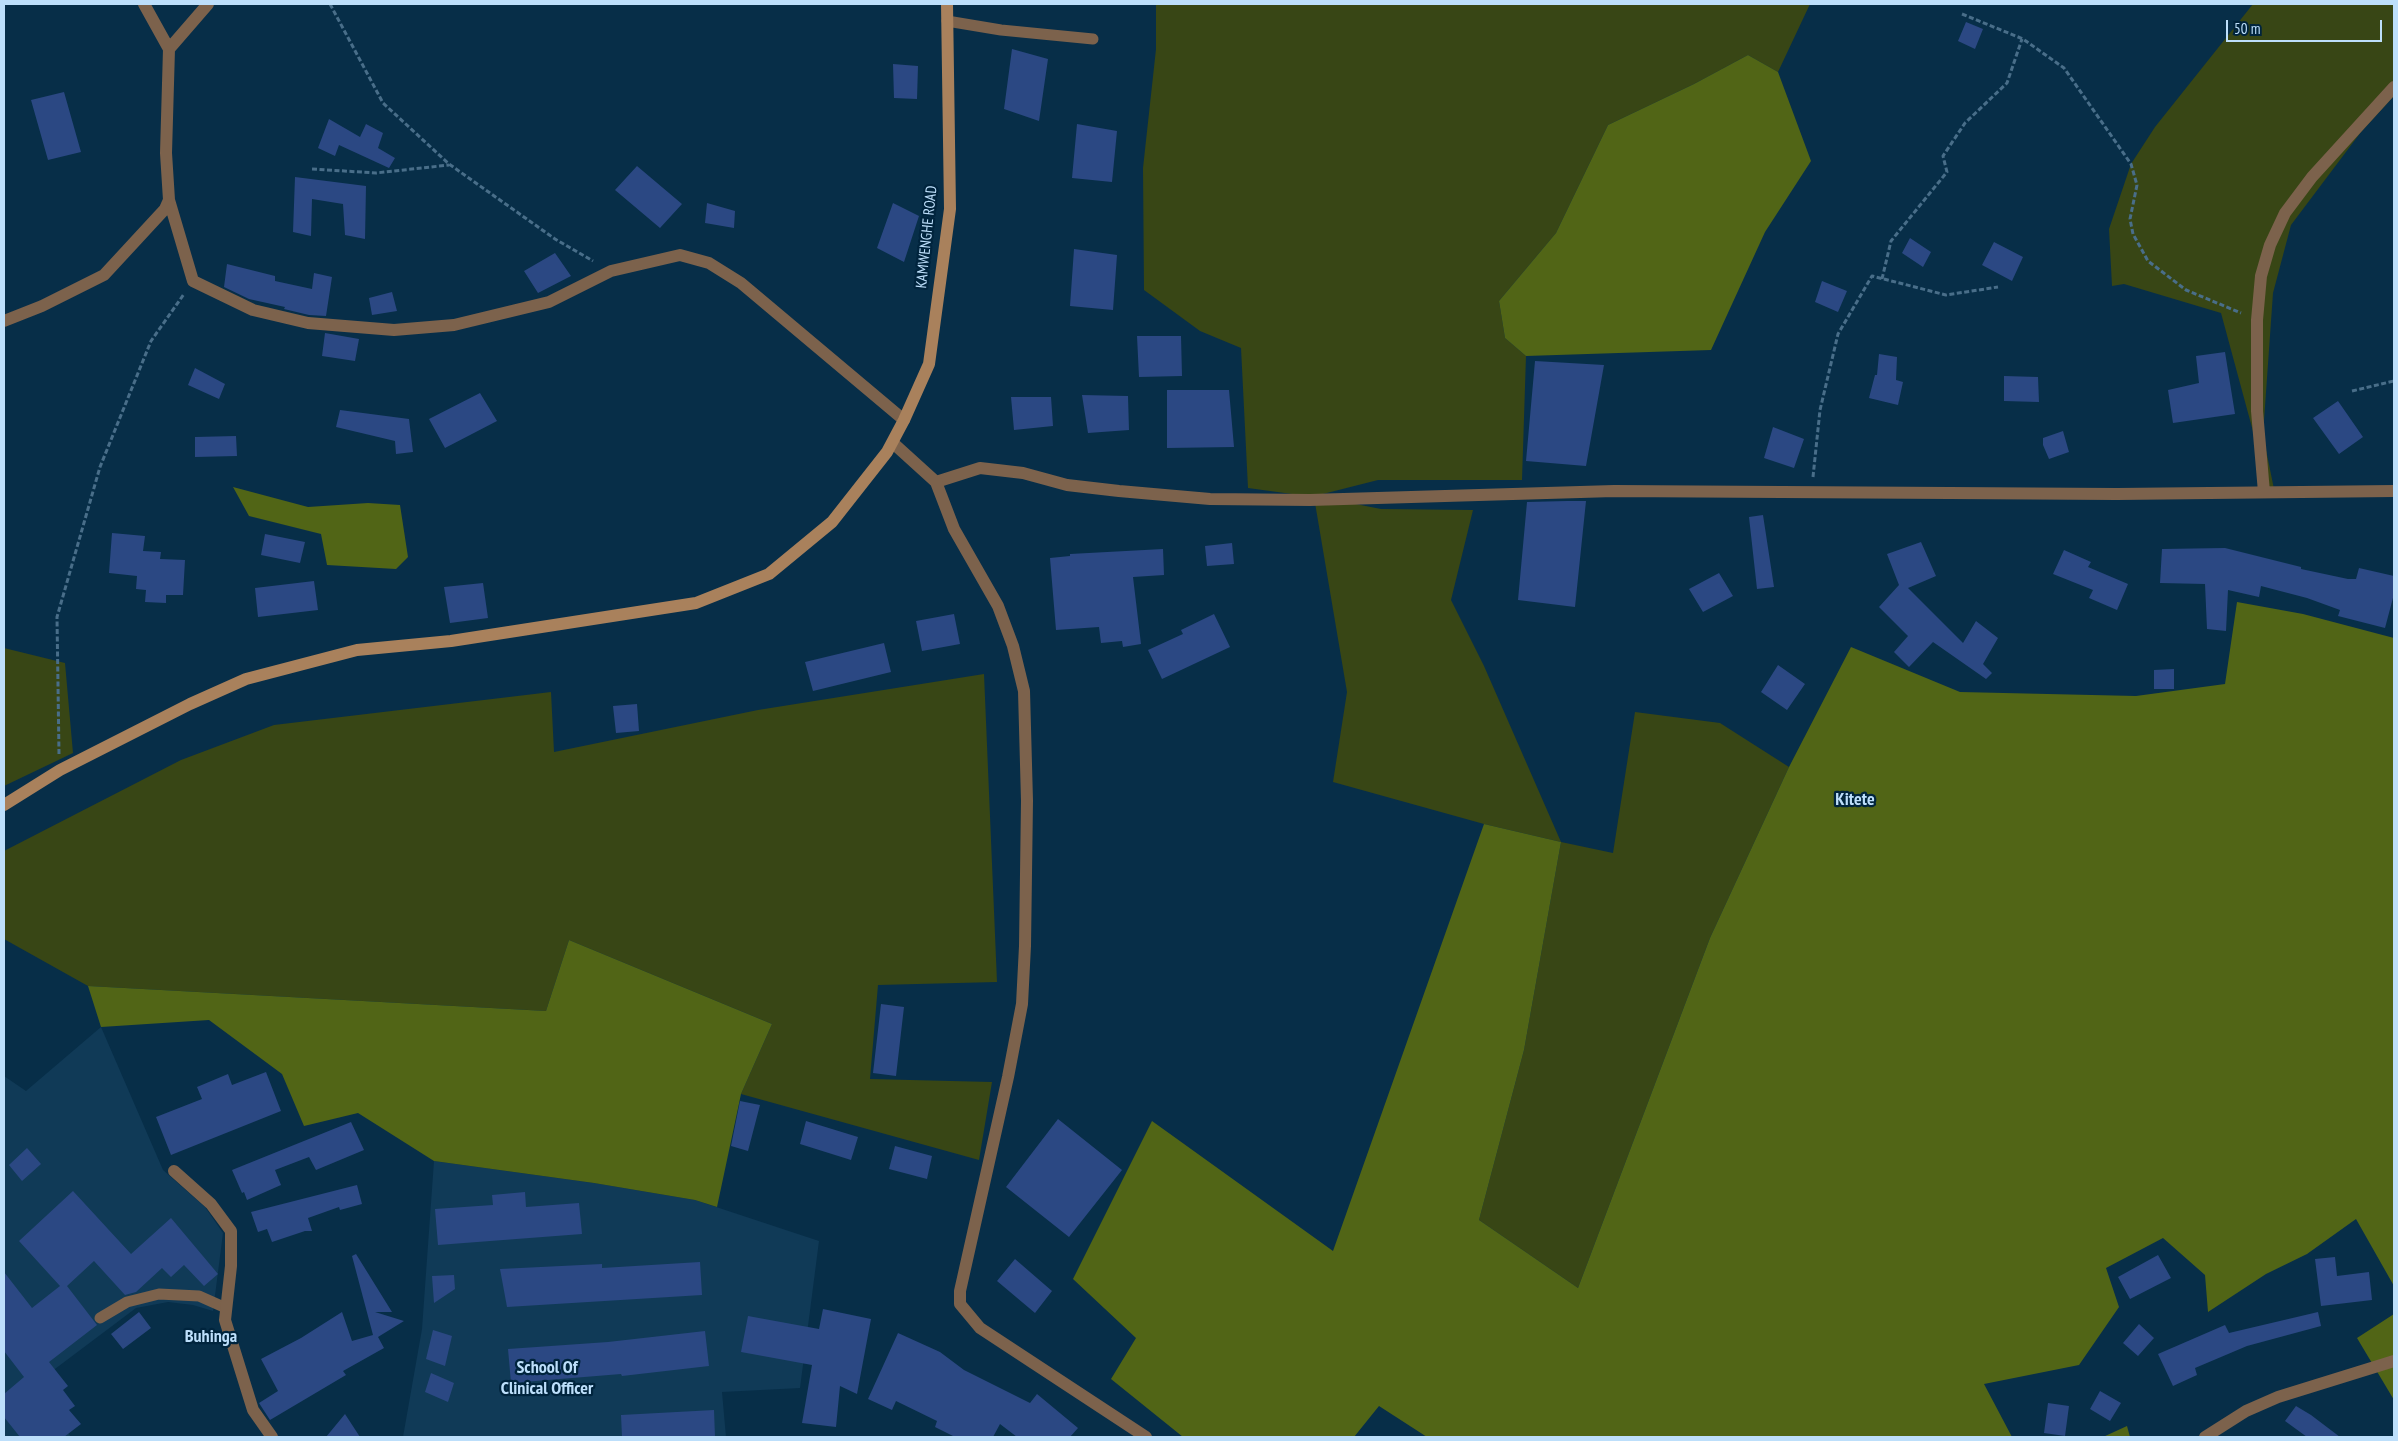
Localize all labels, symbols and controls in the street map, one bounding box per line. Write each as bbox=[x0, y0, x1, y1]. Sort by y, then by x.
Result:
scale bar bbox=[2228, 10, 2384, 42]
text: 50 m bbox=[2234, 19, 2260, 38]
street label: KAMWENGHE ROAD bbox=[913, 185, 941, 289]
district label: Kitete bbox=[1835, 789, 1875, 811]
district label: Buhinga bbox=[185, 1326, 237, 1348]
district label: School Of Clinical Officer bbox=[501, 1357, 593, 1400]

